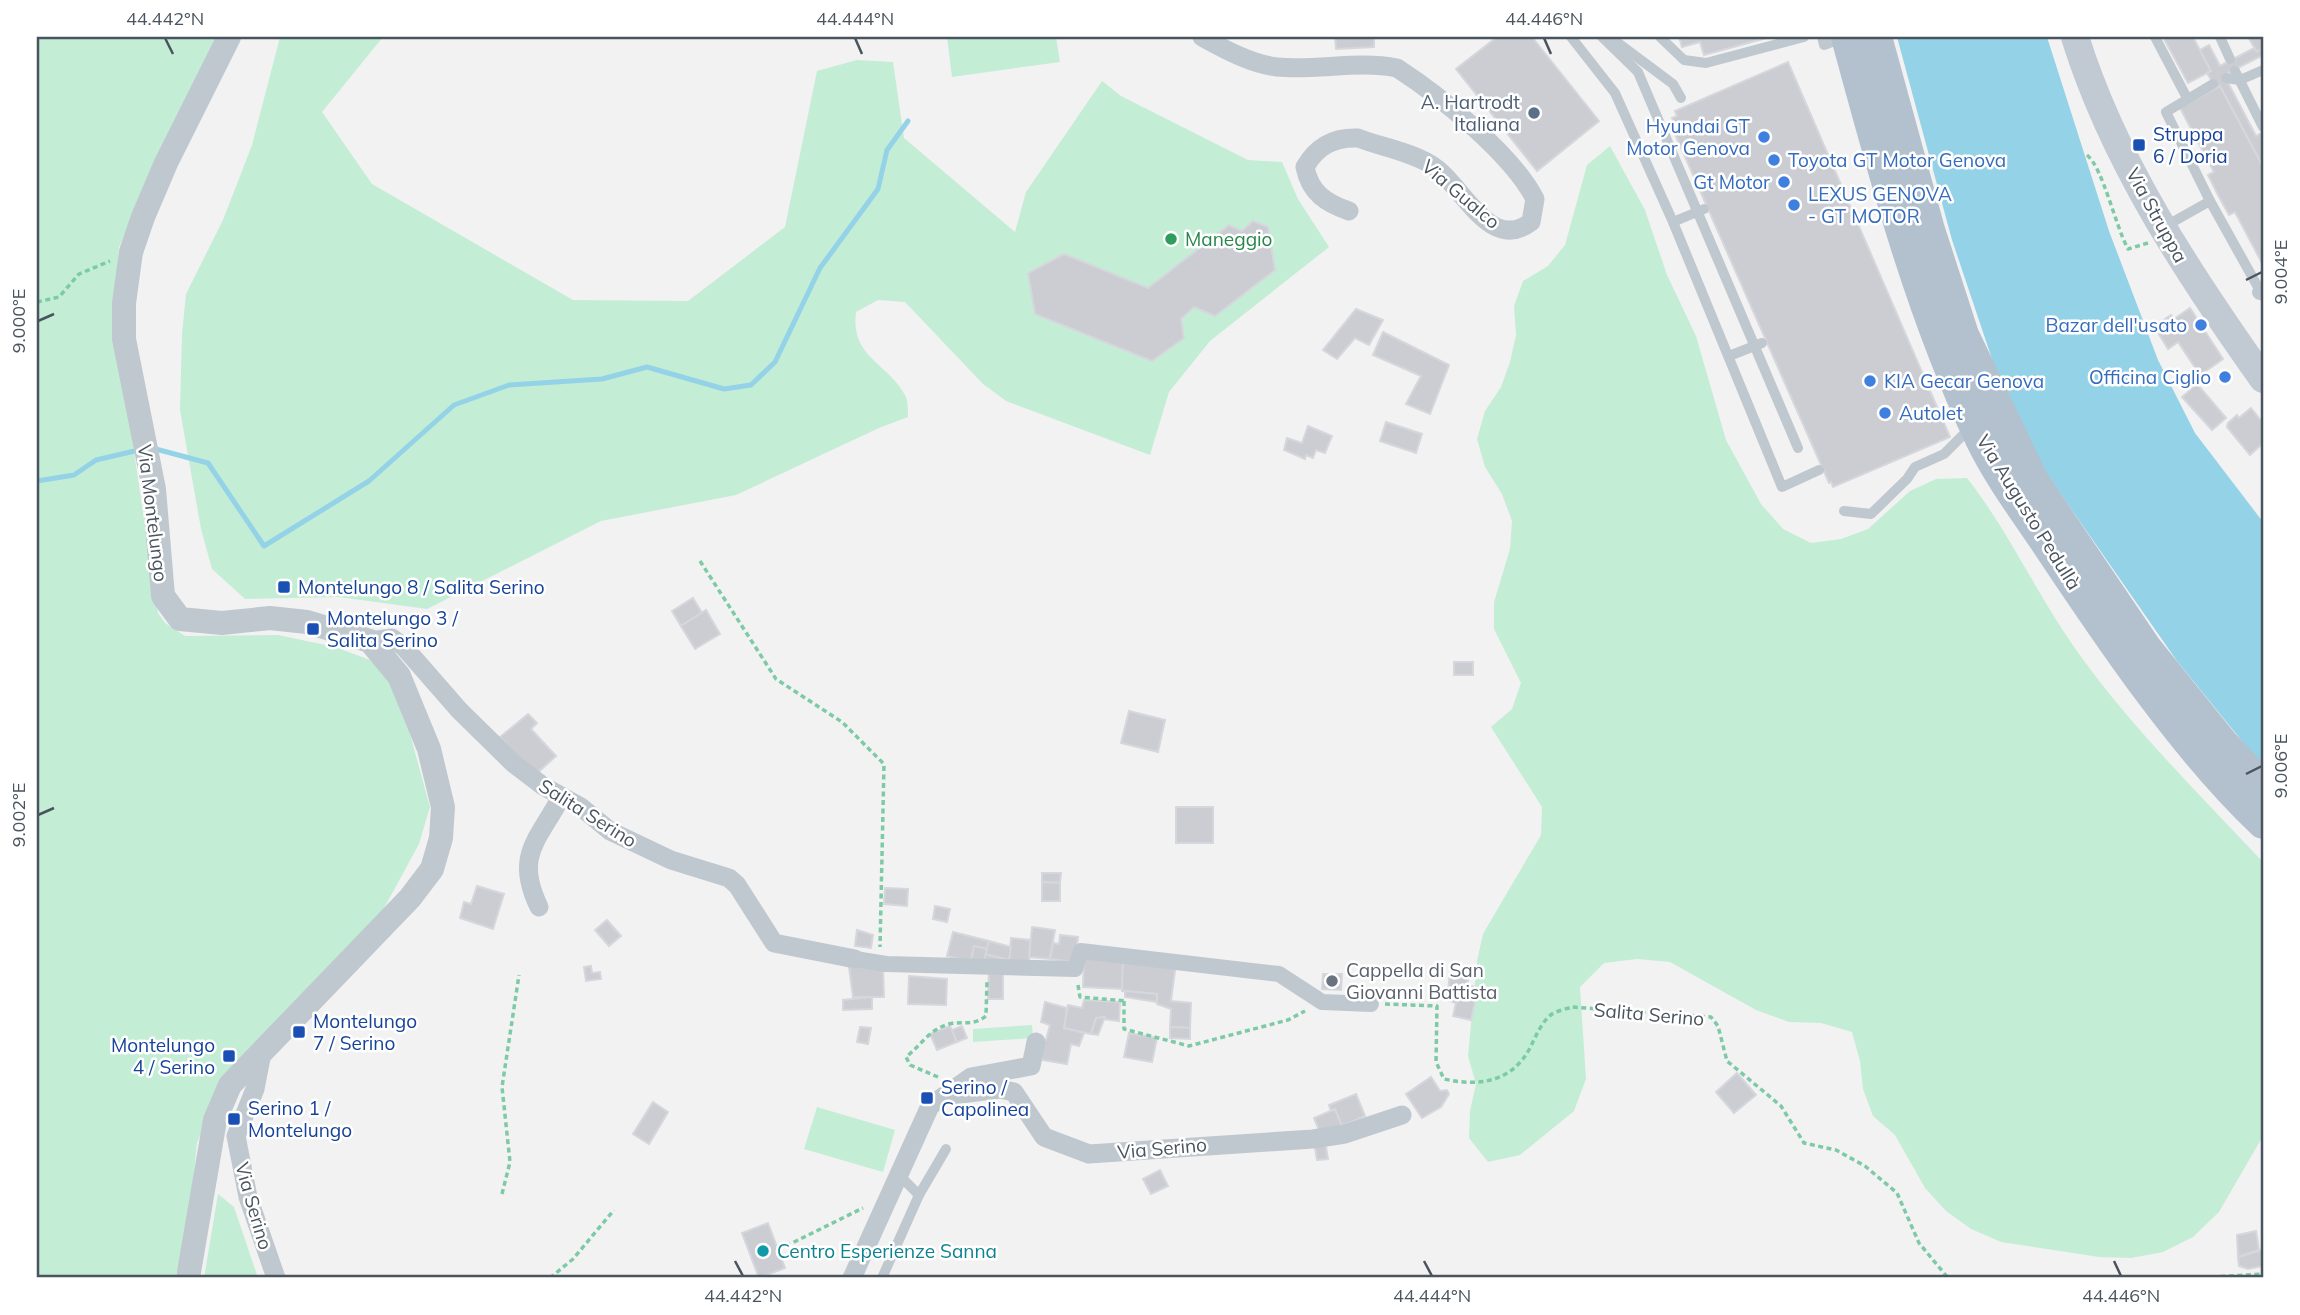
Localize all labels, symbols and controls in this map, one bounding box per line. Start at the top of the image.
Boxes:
text: 44.442°N [126,7,204,30]
text: 44.444°N [816,7,894,30]
text: 44.446°N [1505,7,1583,30]
place label: A. Hartrodt Italiana [1421,90,1520,136]
marker: A. Hartrodt Italiana [1526,105,1542,121]
place label: Hyundai GT Motor Genova [1626,114,1751,160]
place label: Struppa 6 / Doria [2153,122,2228,168]
marker: Hyundai GT Motor Genova [1756,129,1772,145]
marker: Struppa 6 / Doria [2131,137,2147,153]
place label: Toyota GT Motor Genova [1788,148,2006,172]
marker: Toyota GT Motor Genova [1766,152,1782,168]
street label: Via Gualco [1417,154,1505,234]
street label: Via Struppa [2121,163,2193,267]
place label: Gt Motor [1693,170,1770,194]
marker: Gt Motor [1776,174,1792,190]
place label: LEXUS GENOVA - GT MOTOR [1808,182,1952,228]
marker: LEXUS GENOVA - GT MOTOR [1786,197,1802,213]
place label: Maneggio [1185,227,1272,251]
marker: Maneggio [1163,231,1179,247]
text: 9.004°E [2269,240,2292,304]
text: 9.000°E [7,289,30,353]
place label: Bazar dell'usato [2045,313,2187,337]
marker: Bazar dell'usato [2193,317,2209,333]
place label: Officina Ciglio [2089,365,2211,389]
place label: KIA Gecar Genova [1884,369,2044,393]
marker: Officina Ciglio [2217,369,2233,385]
marker: KIA Gecar Genova [1862,373,1878,389]
place label: Autolet [1899,401,1963,425]
marker: Autolet [1877,405,1893,421]
street label: Via Augusto Pedullà [1972,430,2086,594]
street label: Via Montelungo [133,443,173,583]
place label: Montelungo 8 / Salita Serino [298,575,545,599]
marker: Montelungo 8 / Salita Serino [276,579,292,595]
place label: Montelungo 3 / Salita Serino [327,606,458,652]
marker: Montelungo 3 / Salita Serino [305,621,321,637]
text: 9.006°E [2269,734,2292,798]
street label: Salita Serino [535,773,641,853]
text: 9.002°E [7,783,30,847]
place label: Cappella di San Giovanni Battista [1346,958,1497,1004]
marker: Cappella di San Giovanni Battista [1324,973,1340,989]
street label: Salita Serino [1593,997,1705,1031]
place label: Montelungo 7 / Serino [313,1009,417,1055]
marker: Montelungo 7 / Serino [291,1024,307,1040]
place label: Montelungo 4 / Serino [111,1033,215,1079]
marker: Montelungo 4 / Serino [221,1048,237,1064]
place label: Serino / Capolinea [941,1075,1029,1121]
marker: Serino / Capolinea [919,1090,935,1106]
place label: Serino 1 / Montelungo [248,1096,352,1142]
marker: Serino 1 / Montelungo [226,1111,242,1127]
street label: Via Serino [1116,1132,1208,1164]
street label: Via Serino [230,1160,278,1252]
place label: Centro Esperienze Sanna [777,1239,997,1263]
marker: Centro Esperienze Sanna [755,1243,771,1259]
text: 44.442°N [704,1284,782,1307]
text: 44.444°N [1393,1284,1471,1307]
text: 44.446°N [2082,1284,2160,1307]

